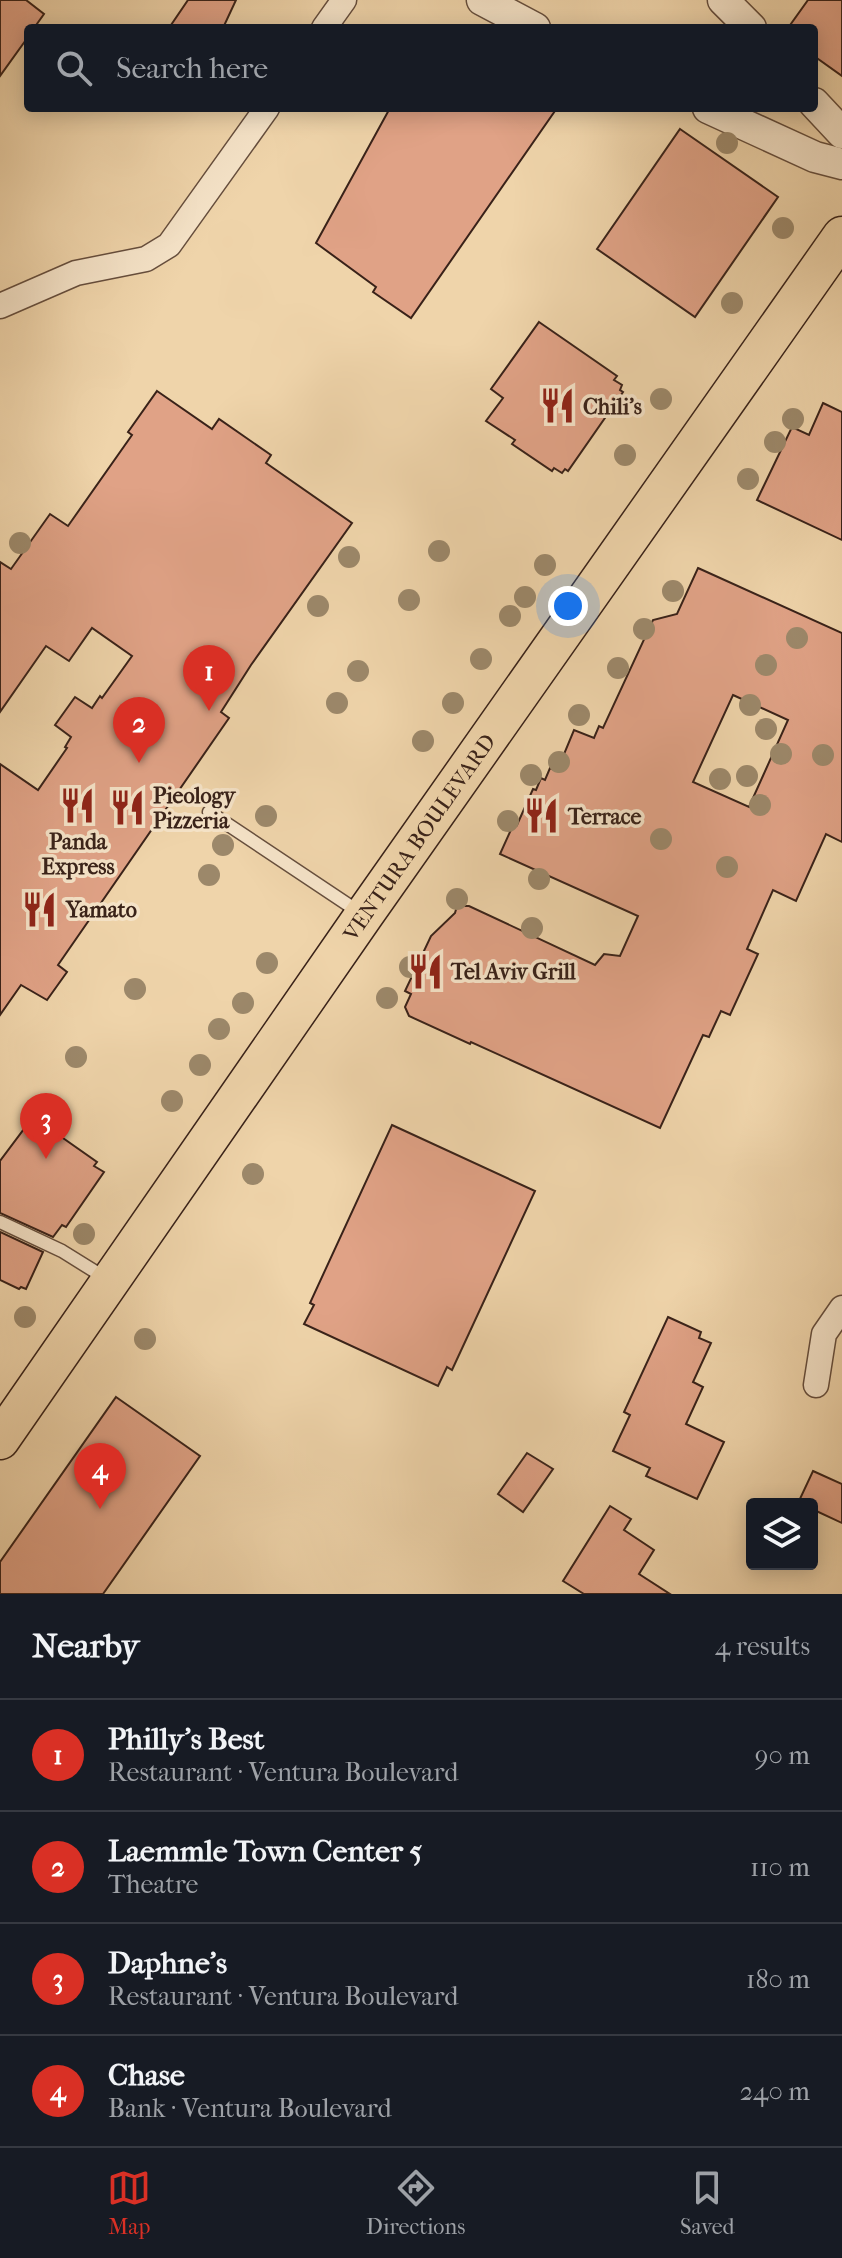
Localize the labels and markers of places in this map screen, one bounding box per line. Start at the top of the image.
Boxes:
restaurant icon: Chili's [538,387,576,425]
place label: Chili's [583,394,642,420]
pin: 1 [183,645,235,711]
pin: 2 [113,697,165,763]
place label: Pieology Pizzeria [153,783,236,834]
restaurant icon: Panda Express [59,786,97,824]
restaurant icon: Pieology Pizzeria [108,789,146,827]
restaurant icon: Terrace [523,797,561,835]
place label: Terrace [567,804,641,830]
place label: Panda Express [41,829,115,880]
restaurant icon: Yamato [21,890,59,928]
place label: Yamato [65,897,137,923]
restaurant icon: Tel Aviv Grill [406,952,444,990]
place label: Tel Aviv Grill [450,959,577,985]
pin: 3 [20,1093,72,1159]
pin: 4 [74,1443,126,1509]

